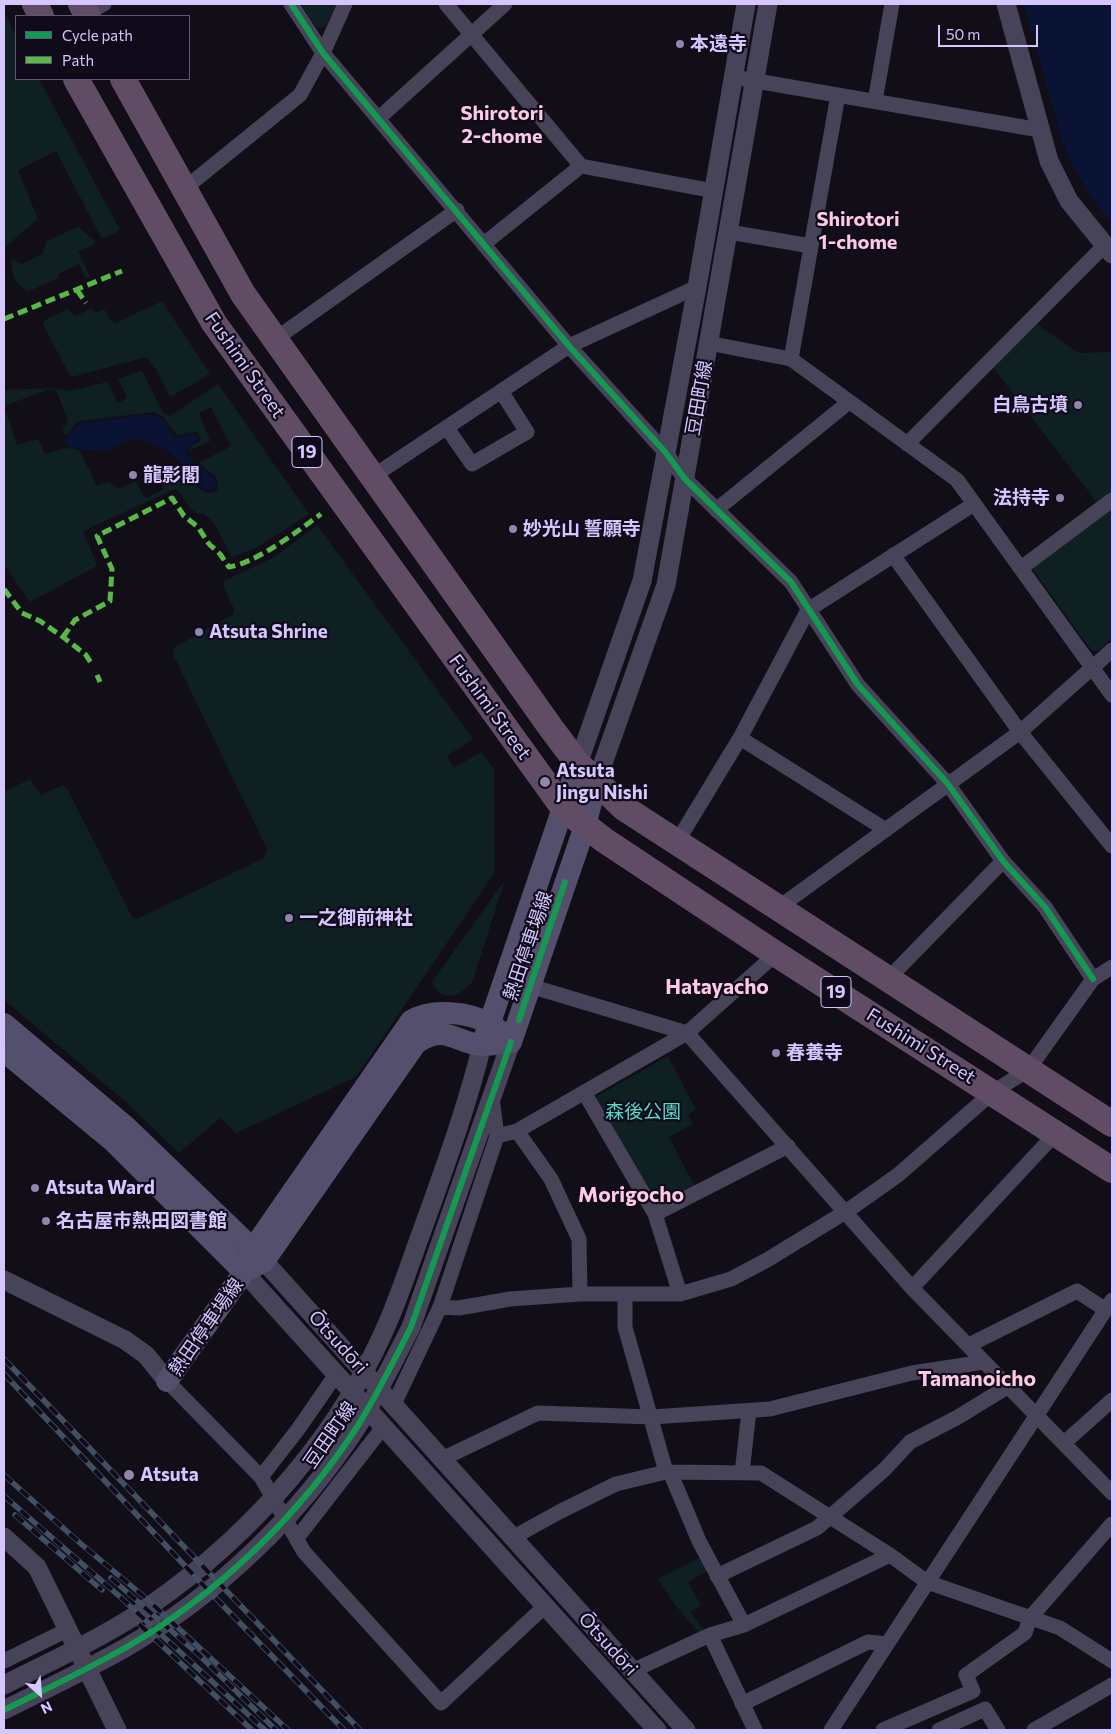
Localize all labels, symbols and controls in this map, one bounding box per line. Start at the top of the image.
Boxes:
legend [15,15,190,80]
scale bar [941,15,1041,47]
text: 50 m [946,25,980,43]
text: Cycle path [62,26,133,44]
place label: 本遠寺 [690,33,747,55]
marker: 本遠寺 [674,38,686,50]
text: Path [62,51,94,69]
district label: Shirotori 2-chome [460,101,544,148]
district label: Shirotori 1-chome [816,207,900,254]
street label: Fushimi Street [200,307,290,423]
street label: 豆田町線 [681,359,717,437]
place label: 白鳥古墳 [992,394,1068,416]
marker: 白鳥古墳 [1072,399,1084,411]
road number: 19 [292,437,322,468]
place label: 龍影閣 [143,464,200,486]
marker: 龍影閣 [127,469,139,481]
place label: 法持寺 [993,487,1050,509]
marker: 法持寺 [1054,492,1066,504]
place label: 妙光山 誓願寺 [523,518,641,540]
marker: 妙光山 誓願寺 [507,523,519,535]
place label: Atsuta Shrine [209,621,328,643]
marker: Atsuta Shrine [193,626,205,638]
street label: Fushimi Street [444,650,536,764]
place label: Atsuta Jingu Nishi [556,760,648,804]
marker: Atsuta Jingu Nishi [538,775,552,789]
street label: 熱田停車場線 [499,888,557,1004]
place label: 一之御前神社 [299,907,413,929]
marker: 一之御前神社 [283,912,295,924]
district label: Hatayacho [665,974,769,1000]
road number: 19 [821,976,851,1008]
street label: Fushimi Street [862,1003,980,1089]
place label: 春養寺 [786,1042,843,1064]
marker: 春養寺 [770,1047,782,1059]
park label: 森後公園 [605,1101,681,1123]
place label: Atsuta Ward [45,1177,155,1199]
marker: Atsuta Ward [29,1182,41,1194]
district label: Morigocho [578,1182,684,1208]
place label: 名古屋市熱田図書館 [56,1210,227,1232]
marker: 名古屋市熱田図書館 [40,1215,52,1227]
street label: 熱田停車場線 [164,1274,248,1380]
street label: Ōtsudōri [304,1306,372,1378]
district label: Tamanoicho [918,1366,1036,1392]
street label: 豆田町線 [299,1397,361,1473]
place label: Atsuta [140,1464,199,1486]
marker: Atsuta [122,1468,136,1482]
street label: Ōtsudōri [574,1608,642,1680]
north arrow [15,1669,65,1719]
text: N [38,1698,55,1718]

